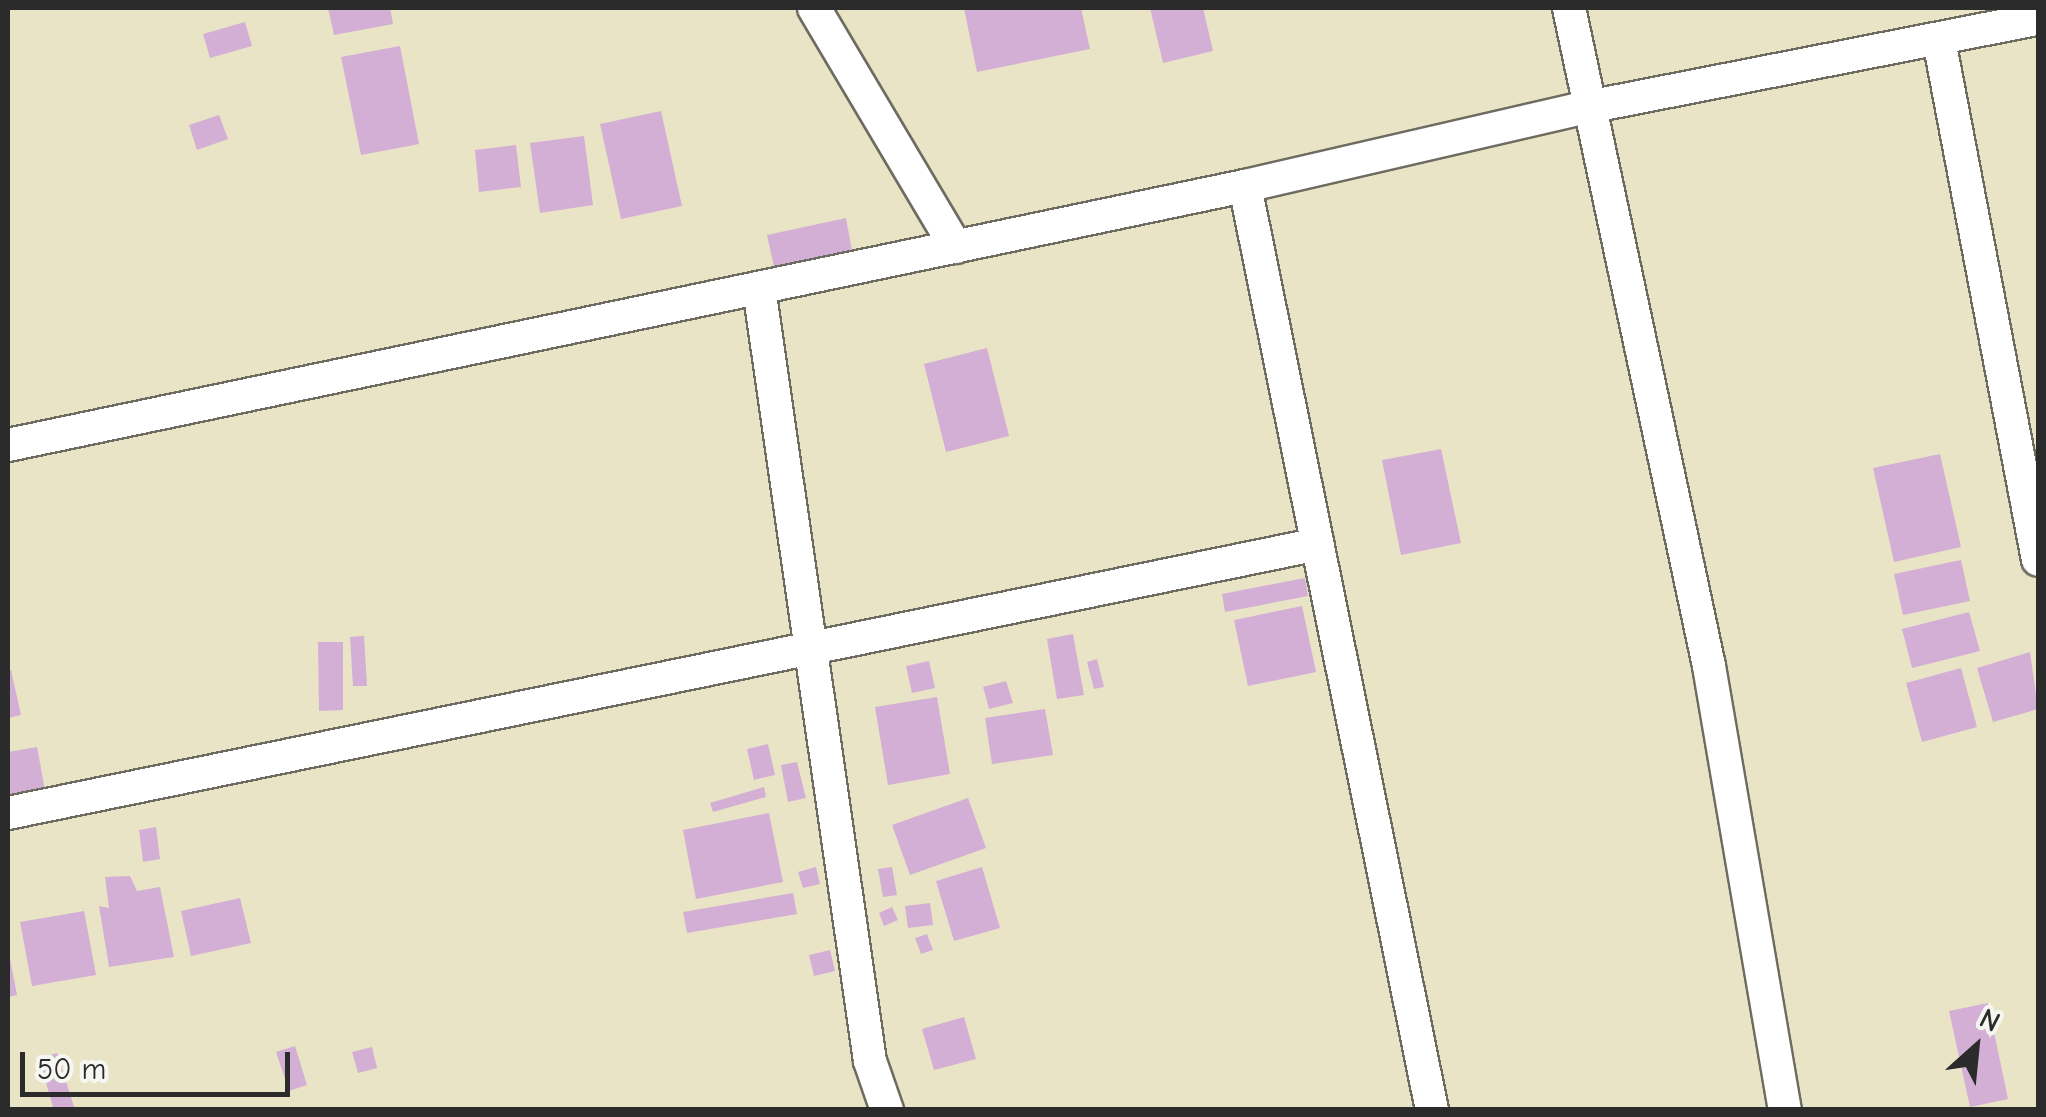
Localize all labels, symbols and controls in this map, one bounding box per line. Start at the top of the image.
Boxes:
north arrow [1926,997,2026,1097]
text: N [1974,1002,2005,1039]
scale bar [25,1032,295,1094]
text: 50 m [37,1052,106,1087]

